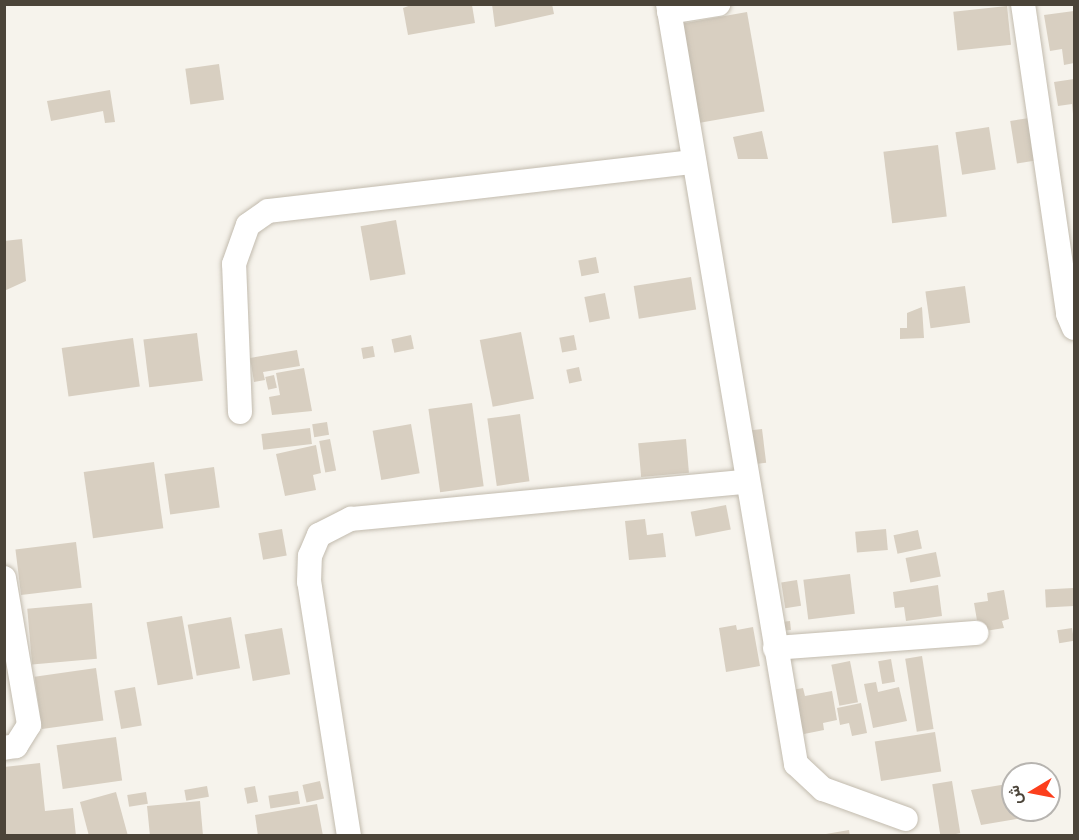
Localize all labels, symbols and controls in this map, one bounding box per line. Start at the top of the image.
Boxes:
north arrow [1001,762,1061,822]
text: ش [1006,784,1025,806]

